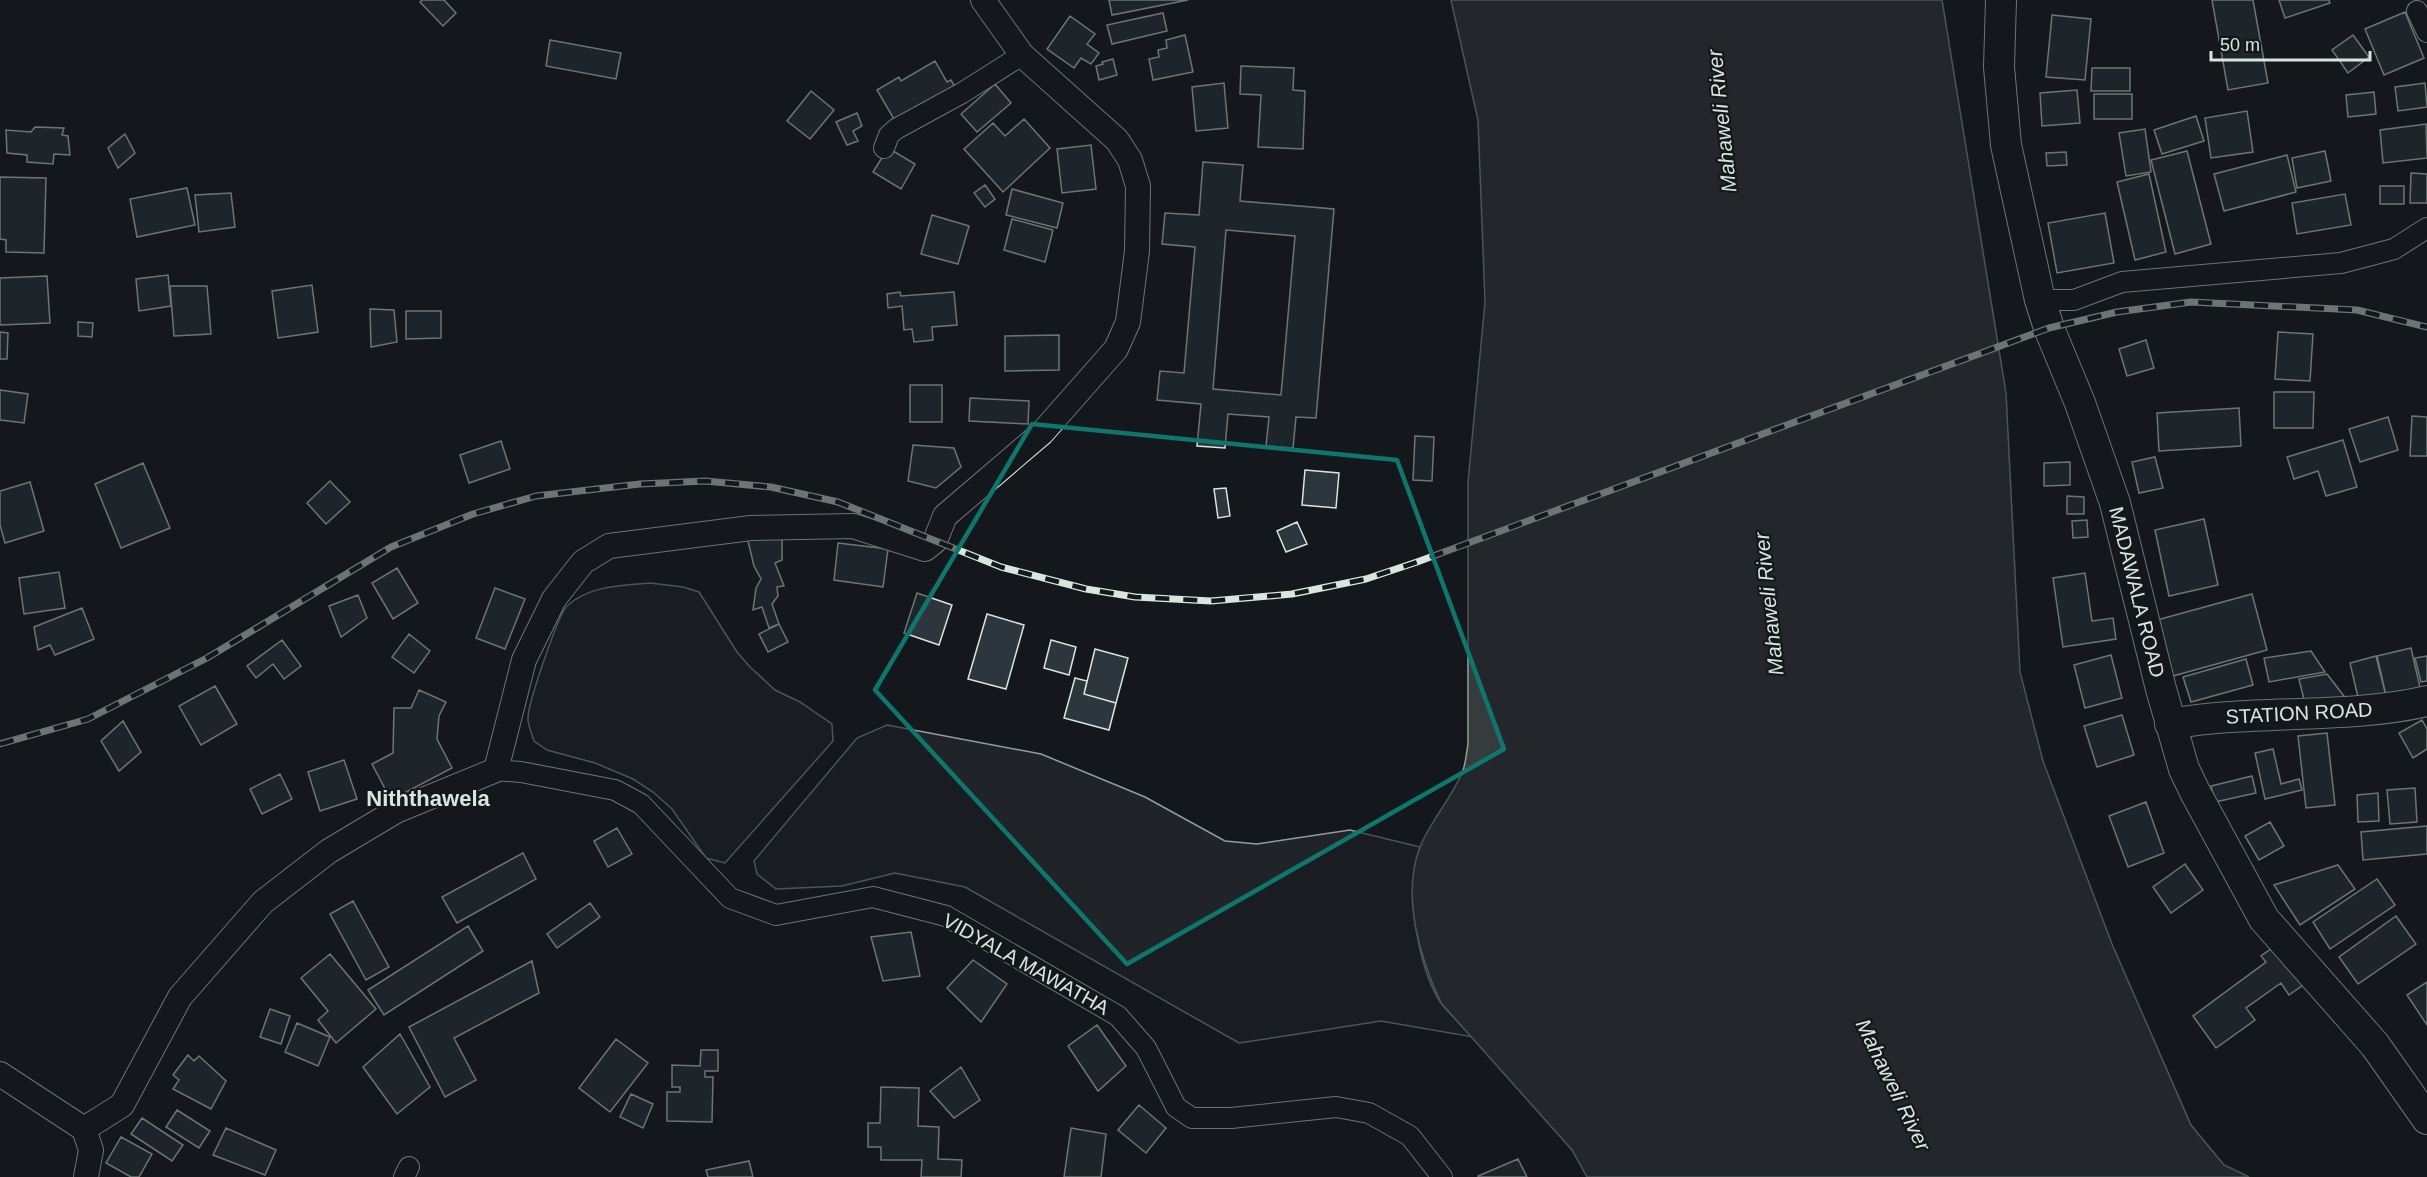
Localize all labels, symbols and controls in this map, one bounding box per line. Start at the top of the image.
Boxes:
scale bar [2211,24,2370,62]
text: 50 m [2220,35,2260,55]
water label: Mahaweli River [1702,47,1740,194]
street label: MADAWALA ROAD [2105,504,2169,680]
water label: Mahaweli River [1749,530,1787,677]
street label: STATION ROAD [2225,698,2373,728]
district label: Niththawela [366,786,490,811]
street label: VIDYALA MAWATHA [939,909,1114,1019]
water label: Mahaweli River [1852,1015,1936,1155]

